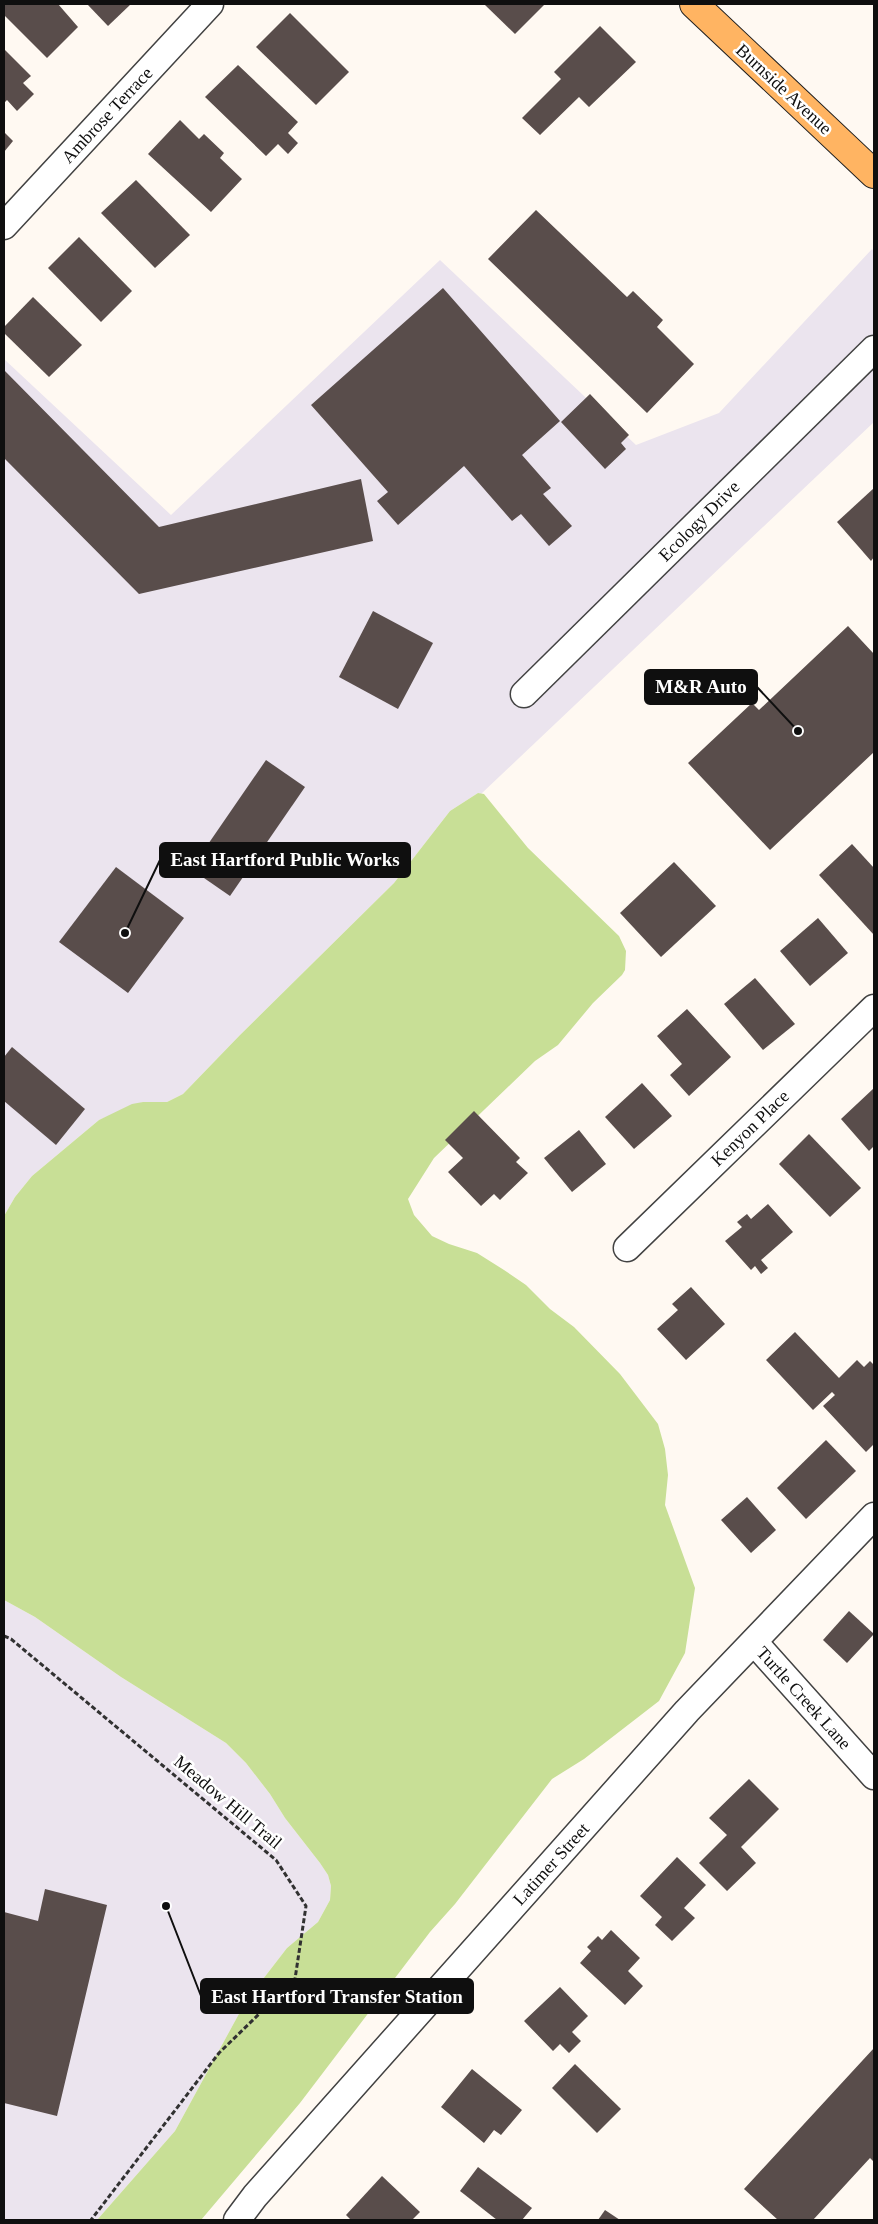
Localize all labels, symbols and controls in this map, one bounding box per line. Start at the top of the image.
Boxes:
street label: Burnside Avenue [732,40,836,138]
street label: Ambrose Terrace [57,63,157,167]
street label: Ecology Drive [655,477,743,565]
callout: M&R Auto [645,670,757,704]
text: M&R Auto [655,676,747,697]
callout: East Hartford Public Works [160,843,410,877]
text: East Hartford Public Works [170,849,400,870]
street label: Kenyon Place [707,1086,793,1170]
street label: Turtle Creek Lane [753,1643,855,1753]
street label: Meadow Hill Trail [170,1751,286,1853]
street label: Latimer Street [509,1819,593,1909]
callout: East Hartford Transfer Station [201,1979,473,2013]
text: East Hartford Transfer Station [211,1986,463,2007]

